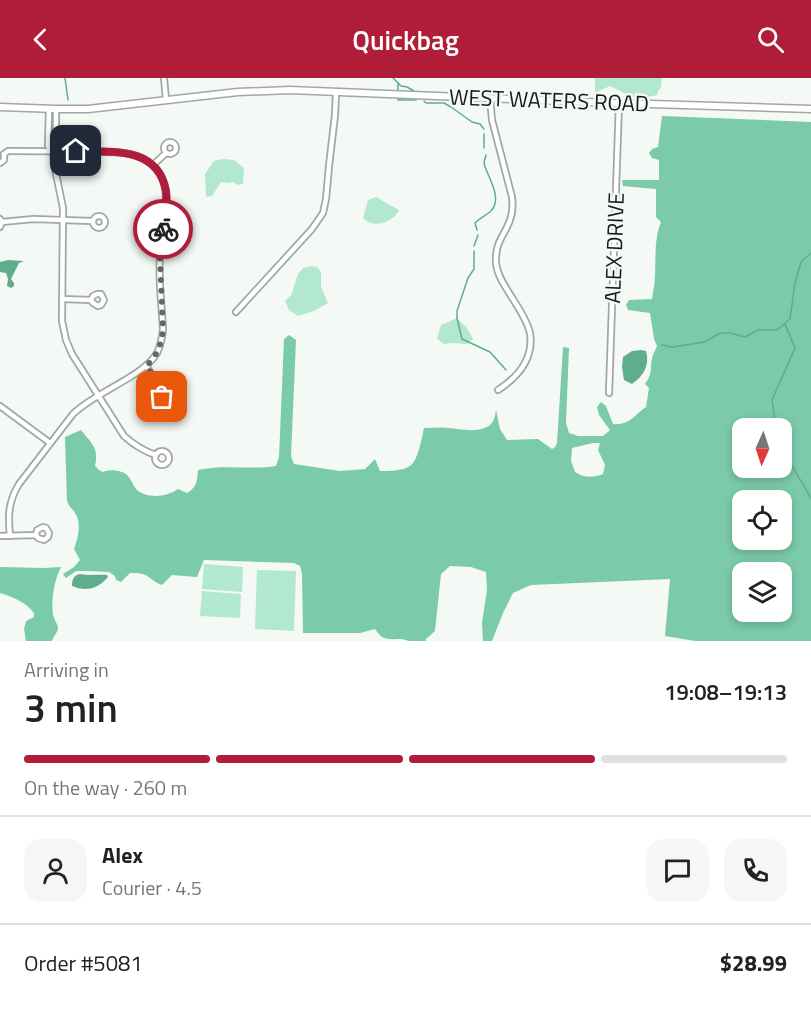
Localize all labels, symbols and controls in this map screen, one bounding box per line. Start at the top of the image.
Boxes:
text: Quickbag [352,19,459,60]
icon: back [24,23,57,56]
icon: search [754,23,787,56]
street label: WEST WATERS ROAD [448,80,650,120]
pin [50,125,101,176]
icon: home [59,134,92,167]
street label: ALEX DRIVE [595,192,633,304]
courier [133,199,193,259]
icon: bike [147,213,180,246]
pin [136,371,187,422]
icon: bag [145,380,178,413]
north arrow [732,418,792,478]
map controls [732,418,792,622]
button: locate [732,490,792,550]
button: layers [732,562,792,622]
text: Arriving in [24,654,109,685]
text: 19:08–19:13 [664,675,787,709]
text: 3 min [24,678,118,737]
text: On the way · 260 m [24,772,187,803]
text: Alex [102,838,143,872]
button: person [24,839,87,902]
button: chat [646,839,709,902]
button: phone [724,839,787,902]
text: Courier · 4.5 [102,872,202,903]
text: Order #5081 [24,946,143,980]
text: $28.99 [720,946,787,980]

